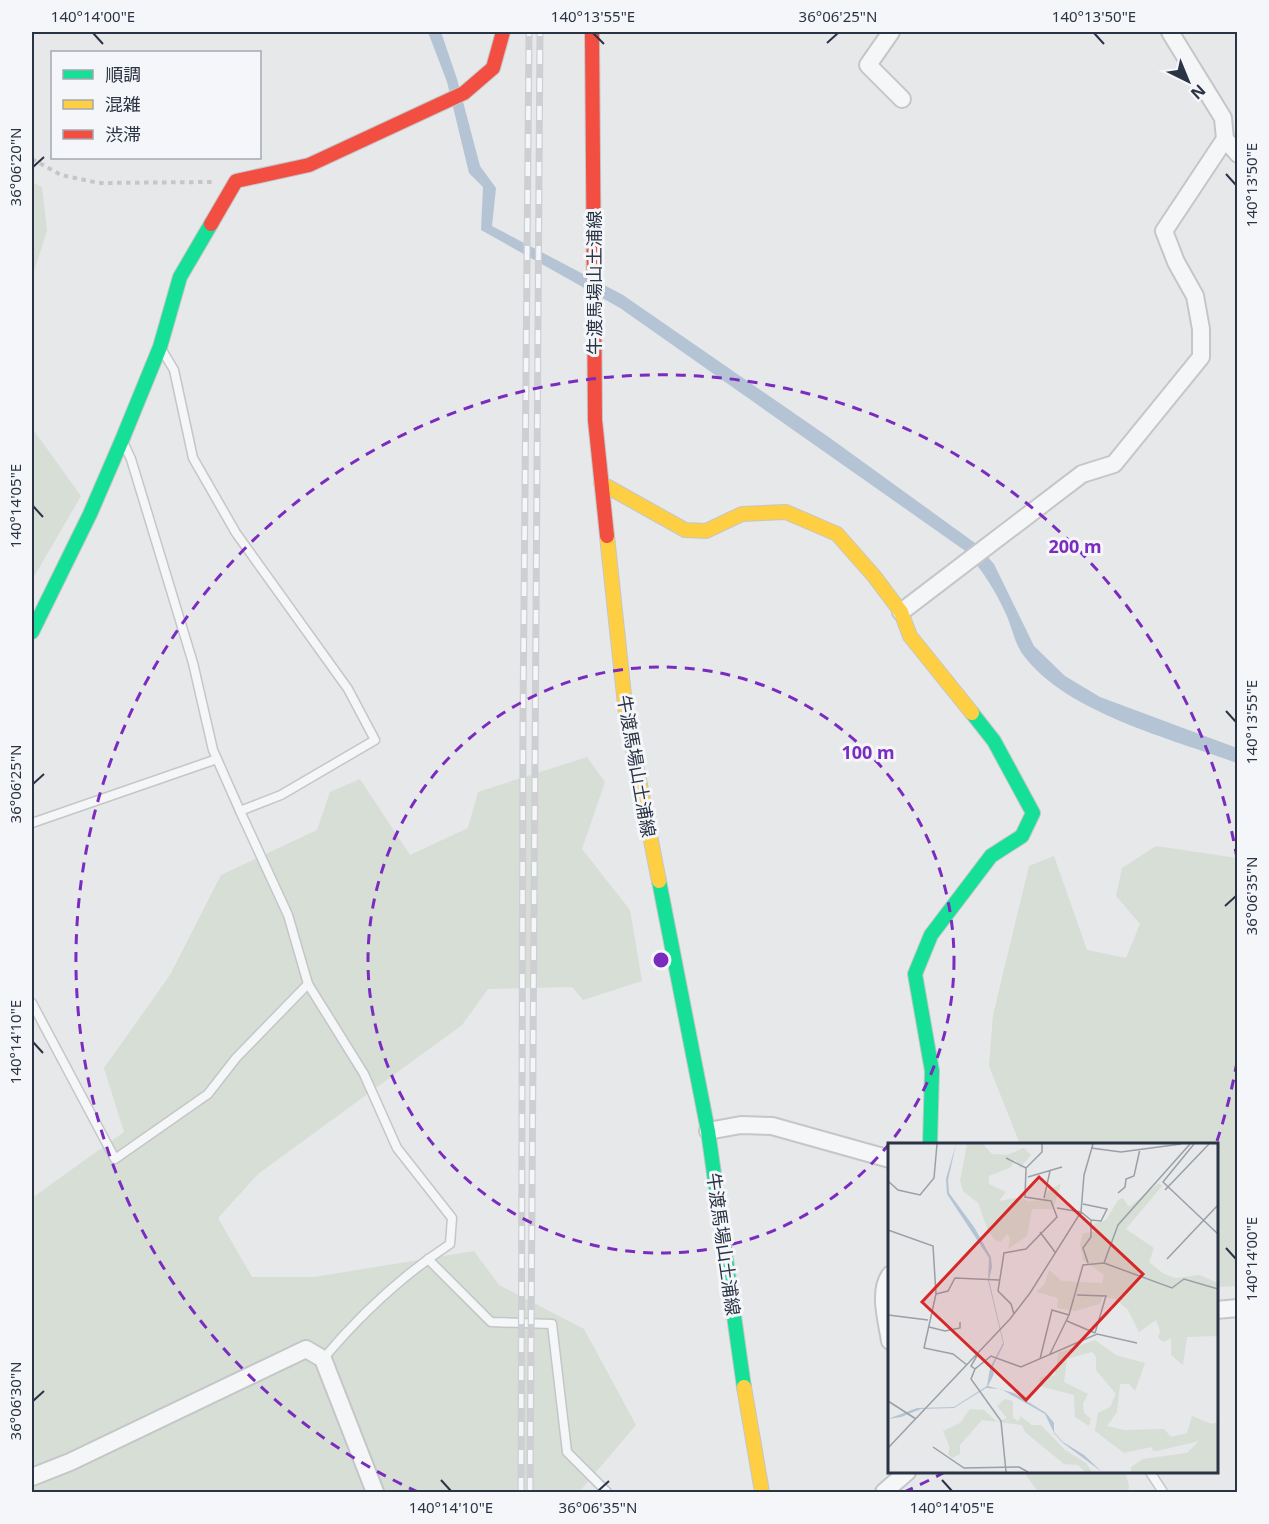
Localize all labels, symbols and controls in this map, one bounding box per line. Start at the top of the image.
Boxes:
text: 140°14'00"E [51,6,135,26]
text: 140°13'55"E [551,6,635,26]
text: 36°06'25"N [799,6,877,26]
text: 140°13'50"E [1052,6,1136,26]
legend [51,51,261,159]
north arrow [1158,51,1218,111]
text: 順調 [105,62,141,86]
text: N [1186,79,1210,104]
text: 混雑 [105,92,141,116]
text: 渋滞 [105,122,141,146]
text: 36°06'20"N [5,128,25,206]
text: 140°13'50"E [1241,143,1261,227]
street label: 牛渡馬場山土浦線 [582,211,606,355]
text: 140°14'05"E [5,464,25,548]
text: 200 m [1048,534,1102,558]
text: 140°13'55"E [1241,680,1261,764]
street label: 牛渡馬場山土浦線 [613,693,661,839]
text: 100 m [841,740,895,764]
text: 36°06'25"N [5,745,25,823]
text: 36°06'35"N [1241,857,1261,935]
centre of rings [651,950,671,970]
text: 140°14'10"E [5,1000,25,1084]
inset map [888,1143,1218,1473]
street label: 牛渡馬場山土浦線 [702,1171,746,1317]
text: 140°14'00"E [1241,1217,1261,1301]
text: 36°06'30"N [5,1362,25,1440]
text: 140°14'10"E [409,1497,493,1517]
text: 36°06'35"N [559,1497,637,1517]
text: 140°14'05"E [910,1497,994,1517]

